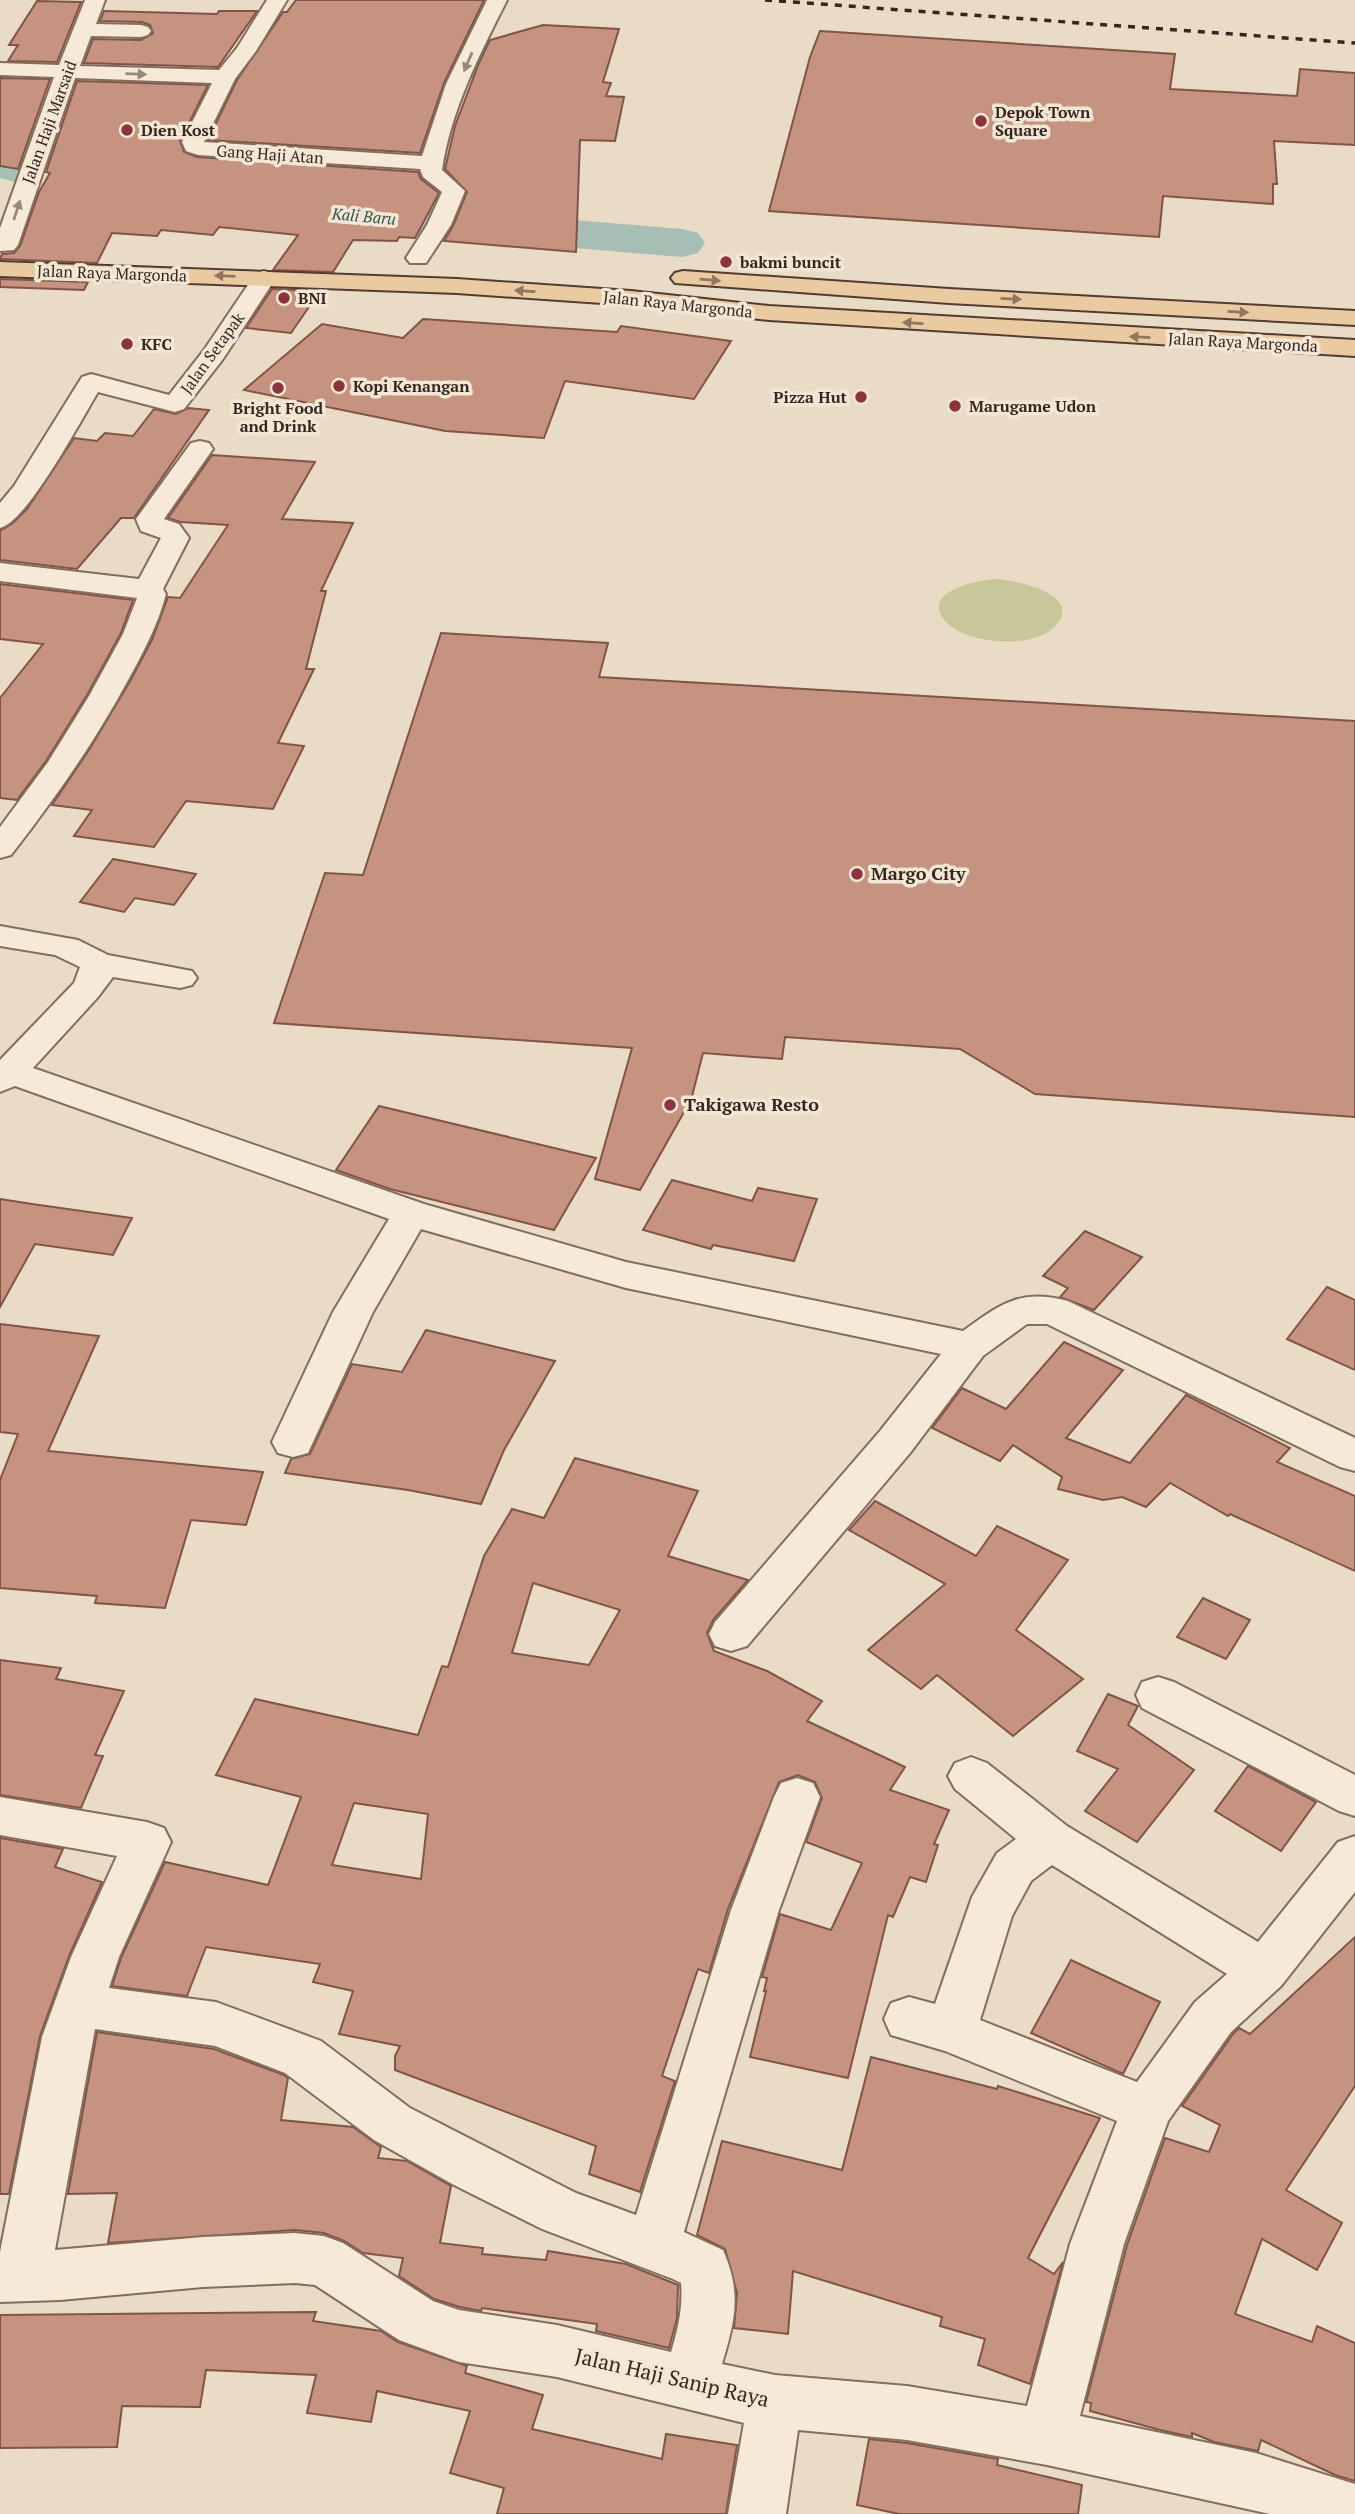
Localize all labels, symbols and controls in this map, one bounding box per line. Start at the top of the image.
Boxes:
one-way arrow [462,51,473,72]
street label: Jalan Haji Marsaid [16,57,82,187]
one-way arrow [126,68,148,79]
place label: Depok Town Square [995,101,1091,141]
marker: Depok Town Square [973,113,989,129]
place label: Dien Kost [141,119,216,141]
marker: Dien Kost [119,122,135,138]
street label: Gang Haji Atan [216,139,325,169]
one-way arrow [12,199,23,220]
water label: Kali Baru [330,202,397,230]
place label: bakmi buncit [739,251,842,273]
marker: bakmi buncit [718,254,734,270]
street label: Jalan Raya Margonda [37,259,187,287]
one-way arrow [214,271,236,282]
one-way arrow [700,275,722,286]
one-way arrow [514,285,536,296]
street label: Jalan Raya Margonda [602,285,754,323]
place label: BNI [298,287,327,309]
marker: BNI [276,290,292,306]
one-way arrow [1000,294,1022,305]
one-way arrow [1227,306,1249,317]
street label: Jalan Setapak [175,307,250,398]
one-way arrow [902,317,924,328]
street label: Jalan Raya Margonda [1168,327,1318,357]
one-way arrow [1129,331,1151,342]
place label: KFC [141,333,172,355]
marker: KFC [119,336,135,352]
place label: Kopi Kenangan [353,375,470,397]
marker: Kopi Kenangan [331,378,347,394]
marker: Bright Food and Drink [270,380,286,396]
place label: Pizza Hut [773,386,848,408]
marker: Pizza Hut [853,389,869,405]
place label: Marugame Udon [969,395,1097,417]
place label: Bright Food and Drink [233,397,324,437]
marker: Marugame Udon [947,398,963,414]
place label: Margo City [871,861,966,885]
marker: Margo City [849,866,865,882]
place label: Takigawa Resto [684,1092,819,1116]
marker: Takigawa Resto [662,1097,678,1113]
street label: Jalan Haji Sanip Raya [572,2341,772,2413]

